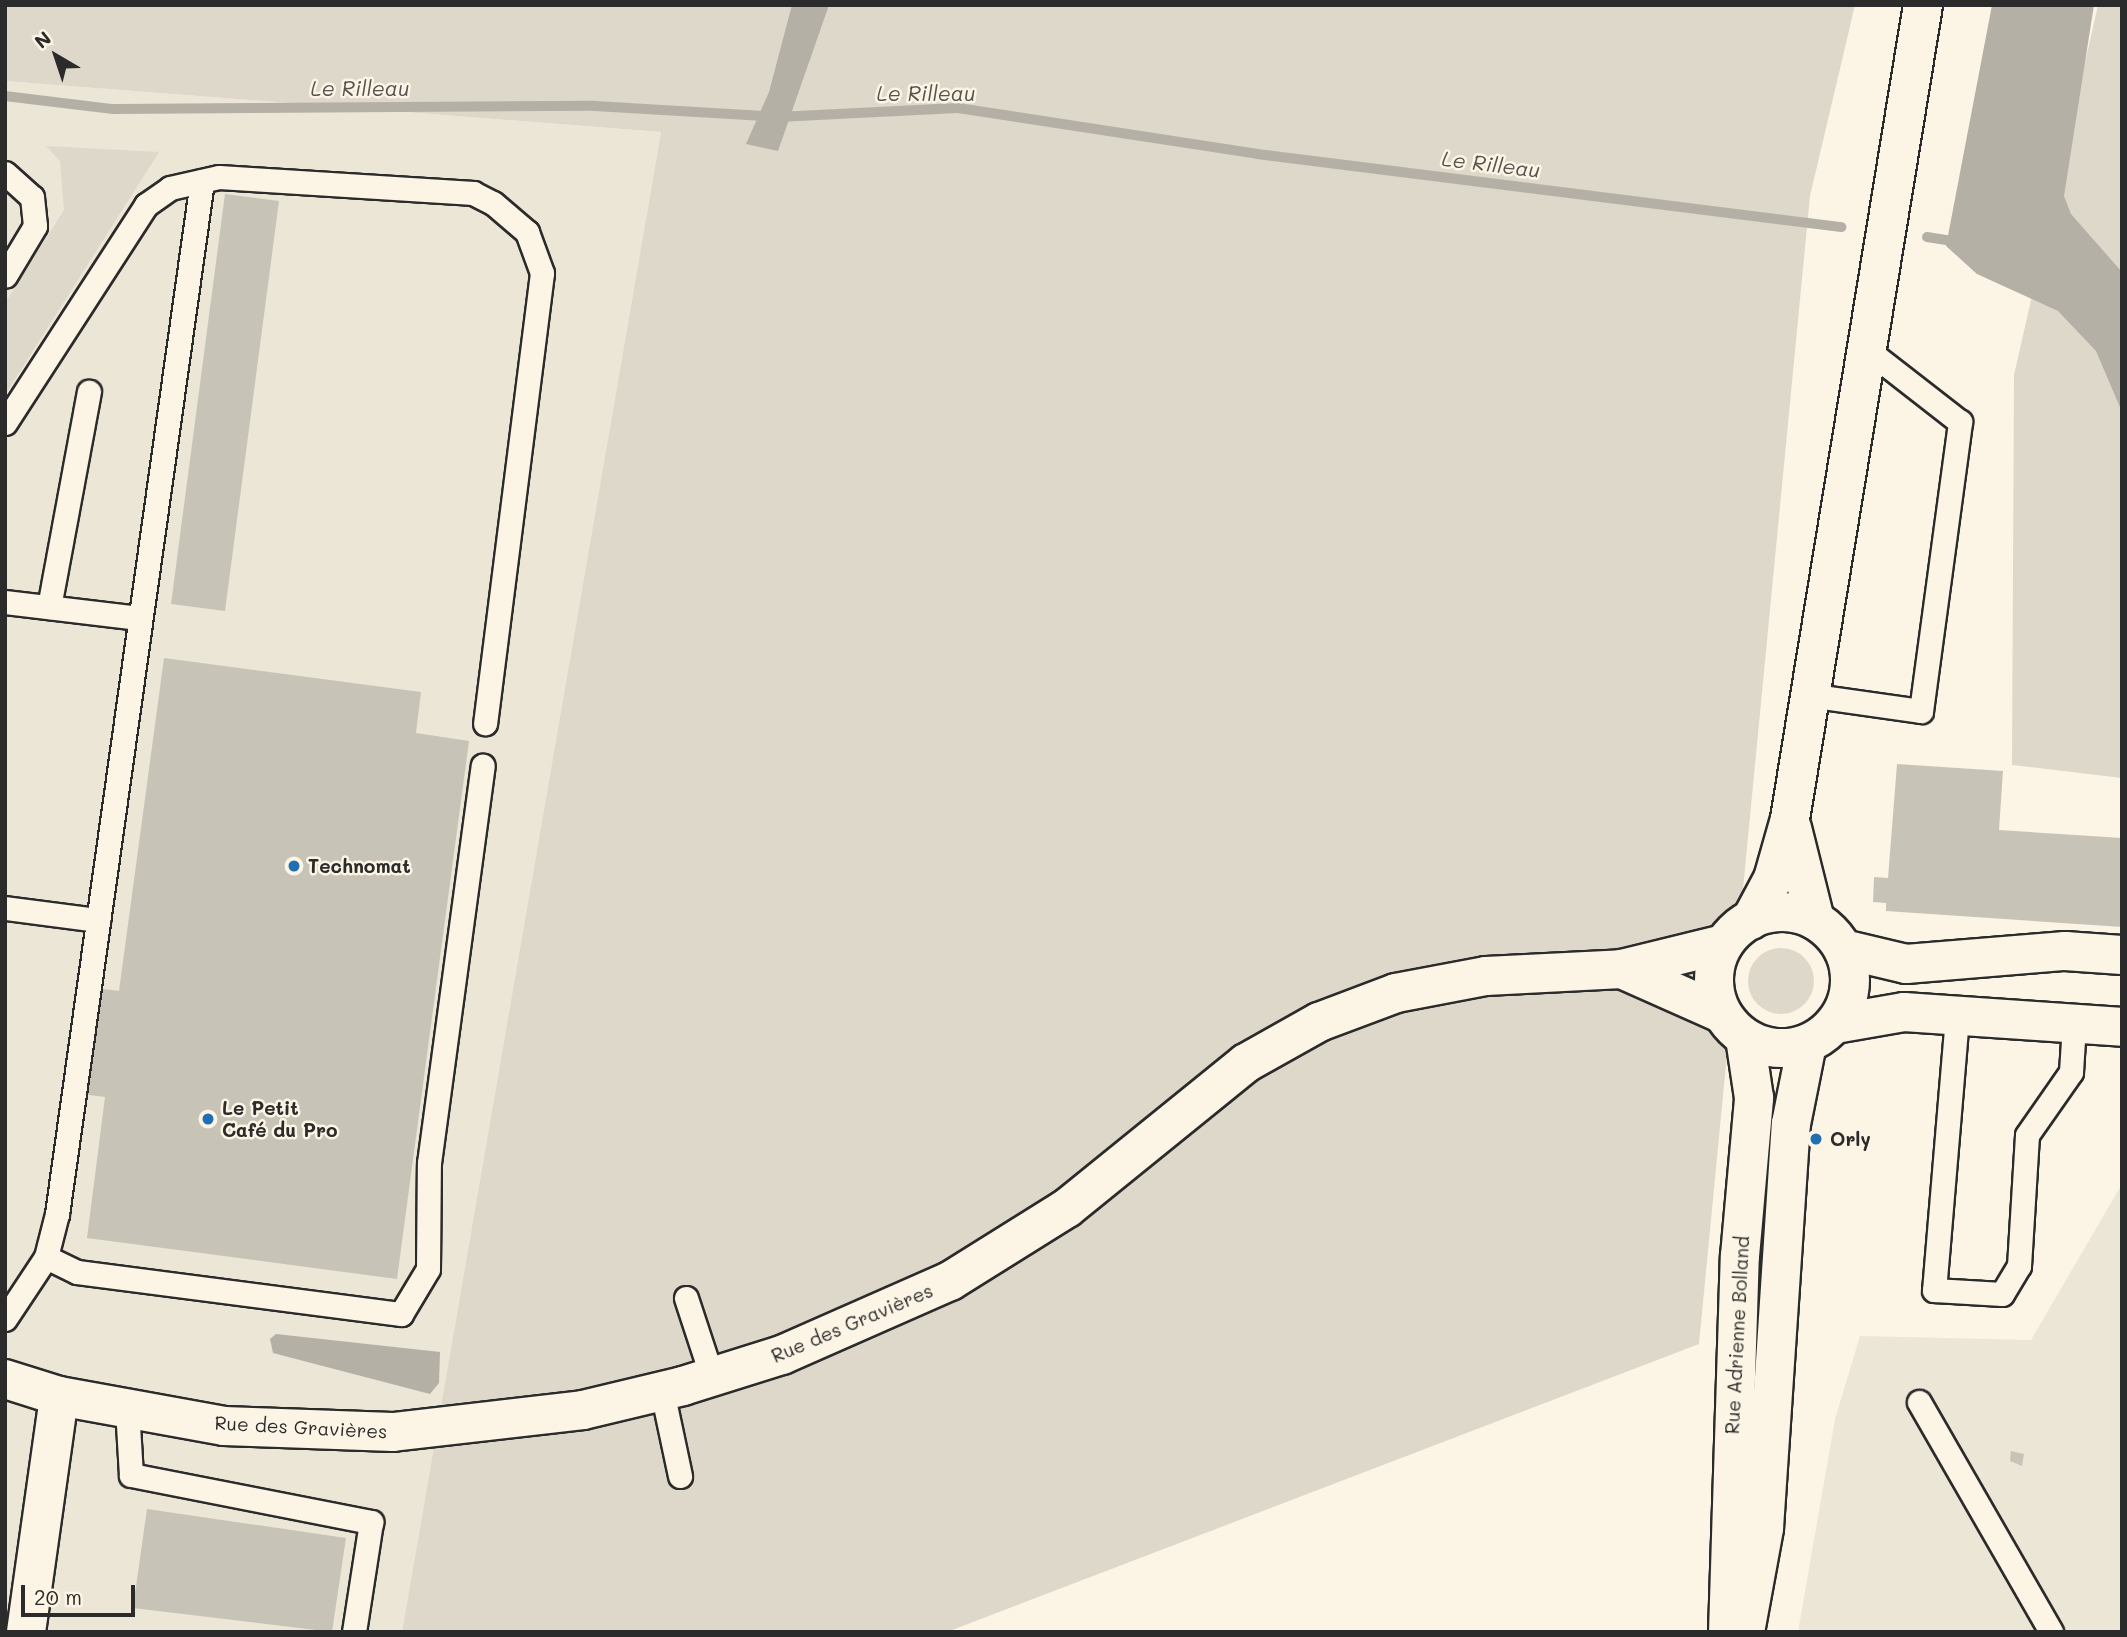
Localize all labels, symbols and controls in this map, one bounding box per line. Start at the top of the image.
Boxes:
north arrow [21,21,91,91]
text: N [29,25,56,54]
water label: Le Rilleau [311,75,409,101]
water label: Le Rilleau [877,80,975,106]
water label: Le Rilleau [1440,145,1542,183]
place label: Technomat [308,855,411,877]
marker: Technomat [286,858,302,874]
place label: Le Petit Café du Pro [222,1097,337,1141]
marker: Le Petit Café du Pro [200,1111,216,1127]
place label: Orly [1830,1128,1871,1150]
marker: Orly [1808,1131,1824,1147]
street label: Rue Adrienne Bolland [1720,1235,1754,1435]
street label: Rue des Gravières [768,1279,936,1367]
street label: Rue des Gravières [214,1411,388,1443]
scale bar [24,1570,138,1614]
text: 20 m [34,1583,82,1610]

